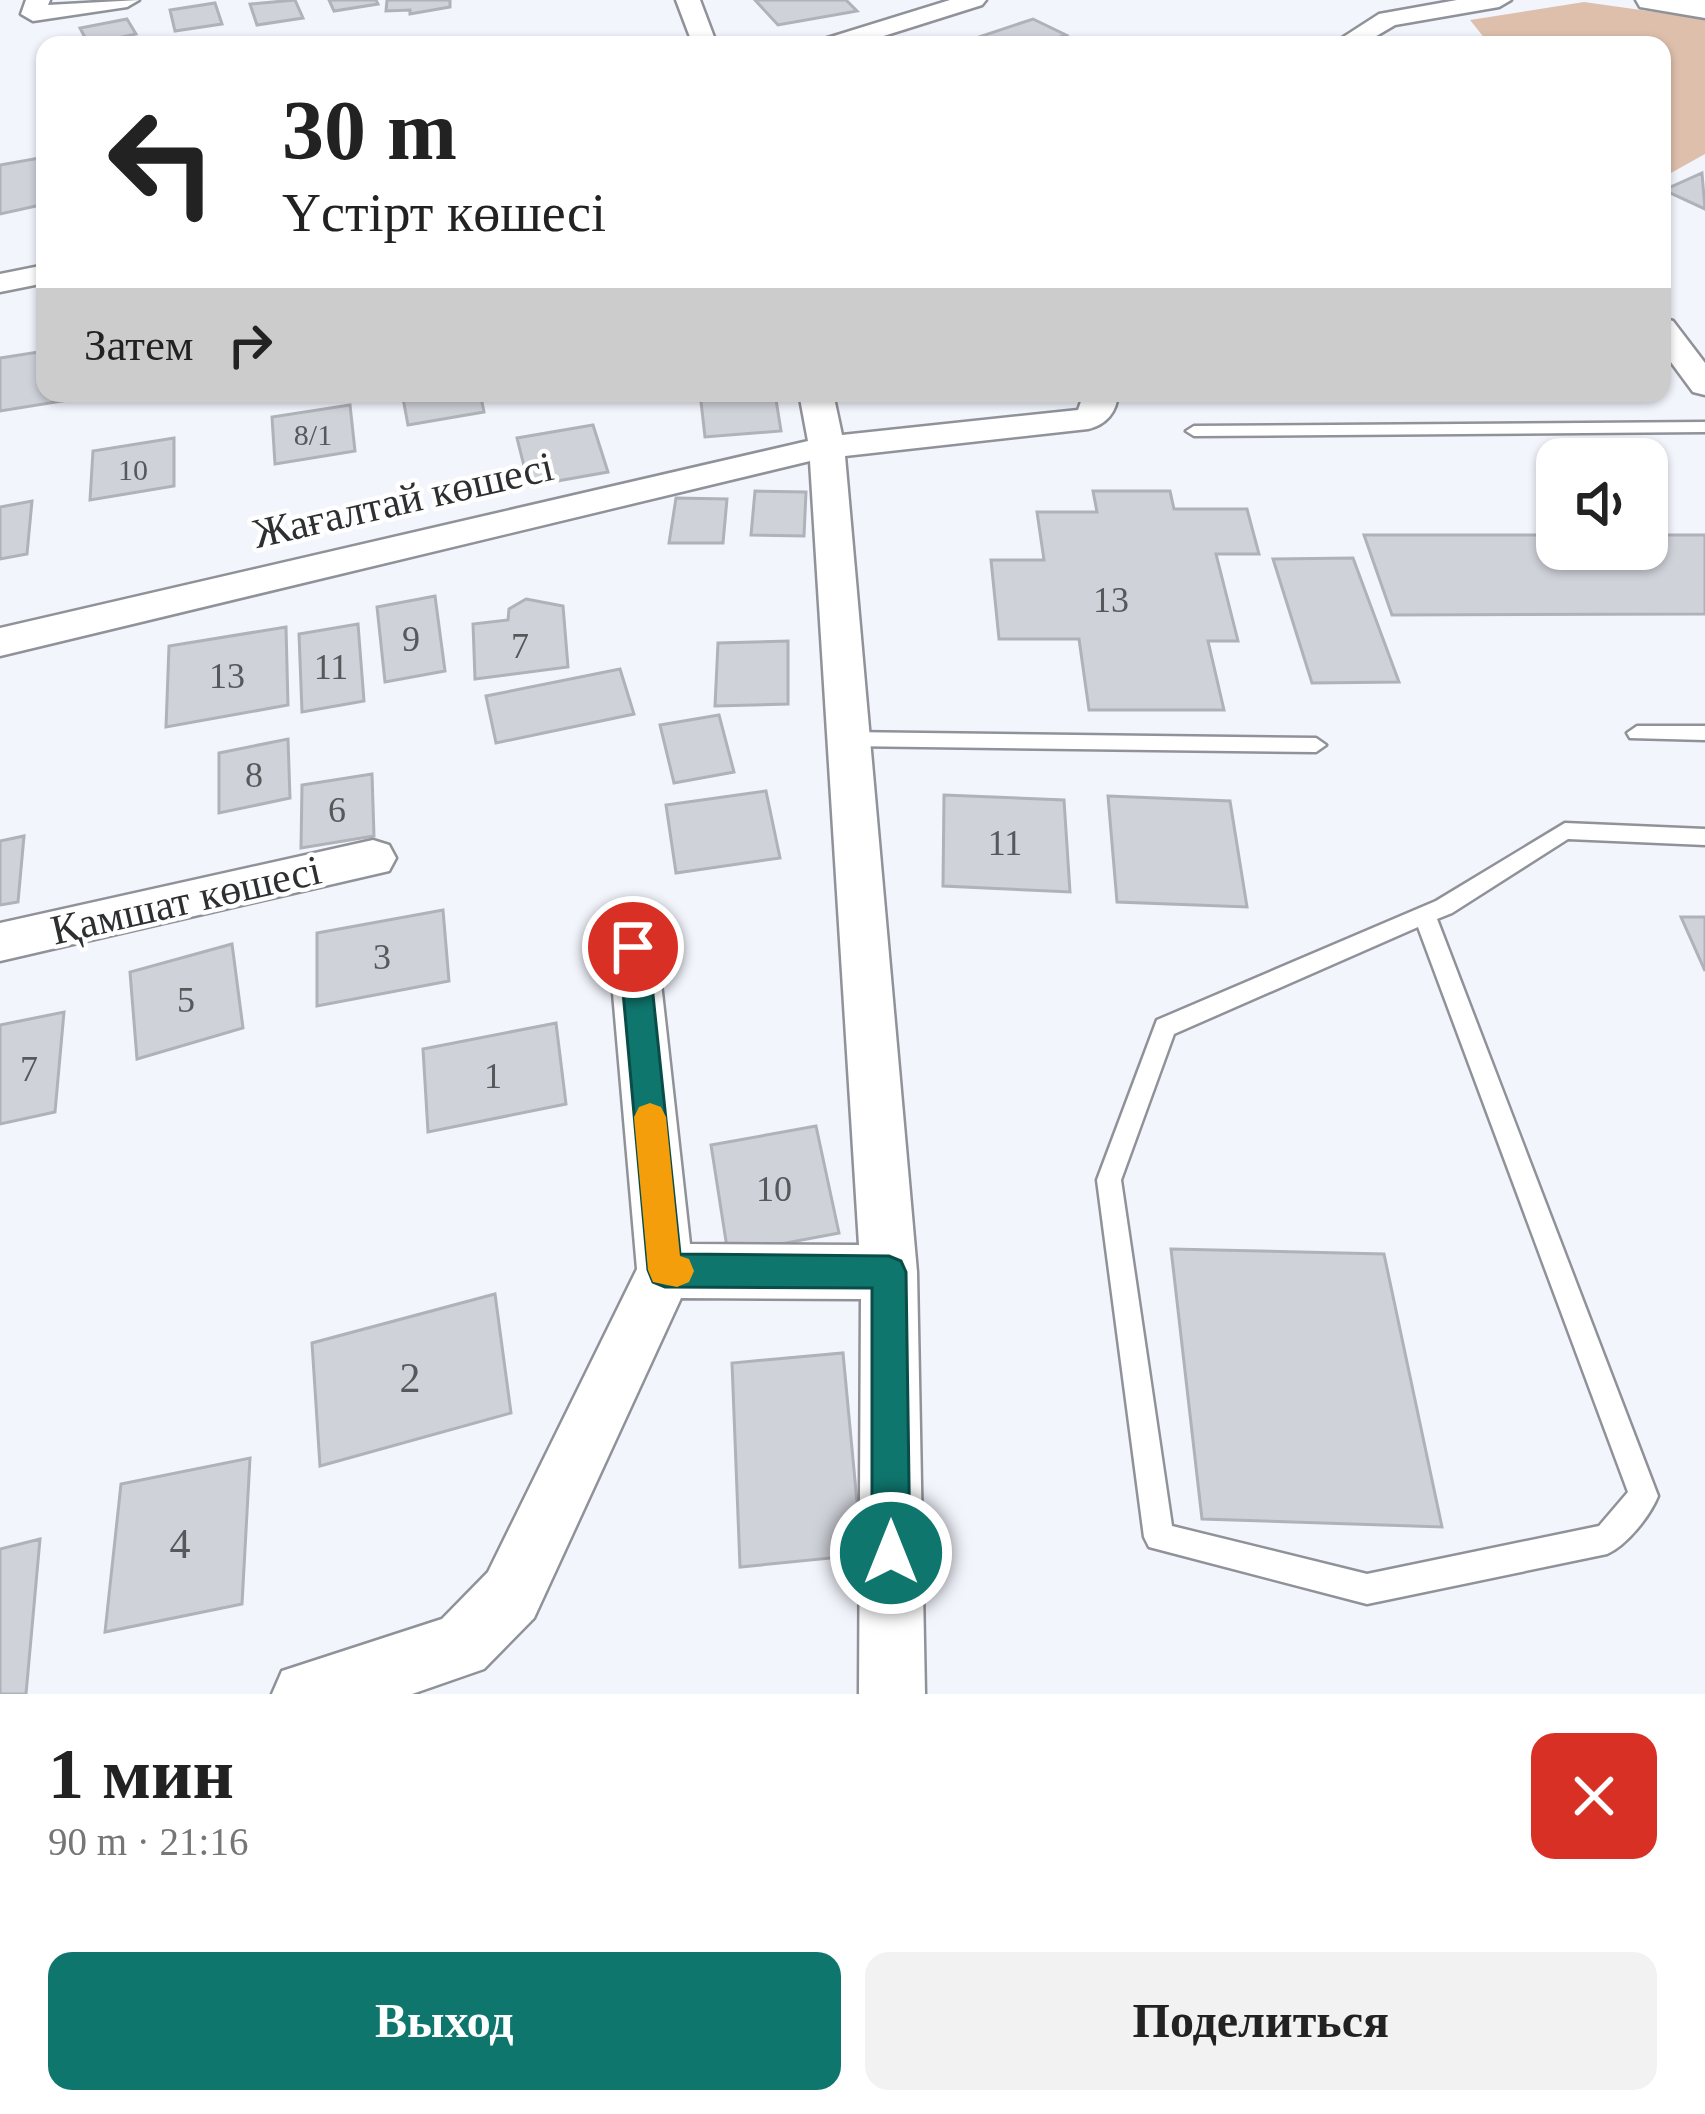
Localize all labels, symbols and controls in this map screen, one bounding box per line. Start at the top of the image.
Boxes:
icon: left [84,84,240,240]
text: 30 m [282,84,457,177]
text: Үстірт көшесі [282,183,606,243]
icon: right [217,312,283,378]
text: Затем [84,320,193,370]
house number: 8/1 [294,418,332,451]
map controls [1536,438,1668,570]
button: sound [1536,438,1668,570]
street label: Жағалтай көшесі [248,443,558,557]
house number: 10 [118,453,148,486]
house number: 13 [1093,580,1129,620]
house number: 9 [402,619,420,659]
house number: 7 [511,626,529,666]
house number: 11 [314,647,348,687]
house number: 13 [209,656,245,696]
house number: 8 [245,755,263,795]
house number: 6 [328,790,346,830]
house number: 11 [988,823,1022,863]
street label: Қамшат көшесі [46,847,326,953]
pin [582,896,684,998]
icon: arrive [600,914,666,980]
house number: 3 [373,937,391,977]
house number: 5 [177,980,195,1020]
house number: 7 [20,1049,38,1089]
house number: 1 [484,1056,502,1096]
house number: 10 [756,1169,792,1209]
house number: 2 [400,1355,421,1401]
position arrow [828,1490,954,1616]
house number: 4 [170,1521,191,1567]
button: close [1531,1733,1657,1859]
text: 1 мин [48,1734,234,1814]
text: 90 m · 21:16 [48,1820,248,1863]
button: Выход [48,1952,841,2090]
button: Поделиться [865,1952,1657,2090]

